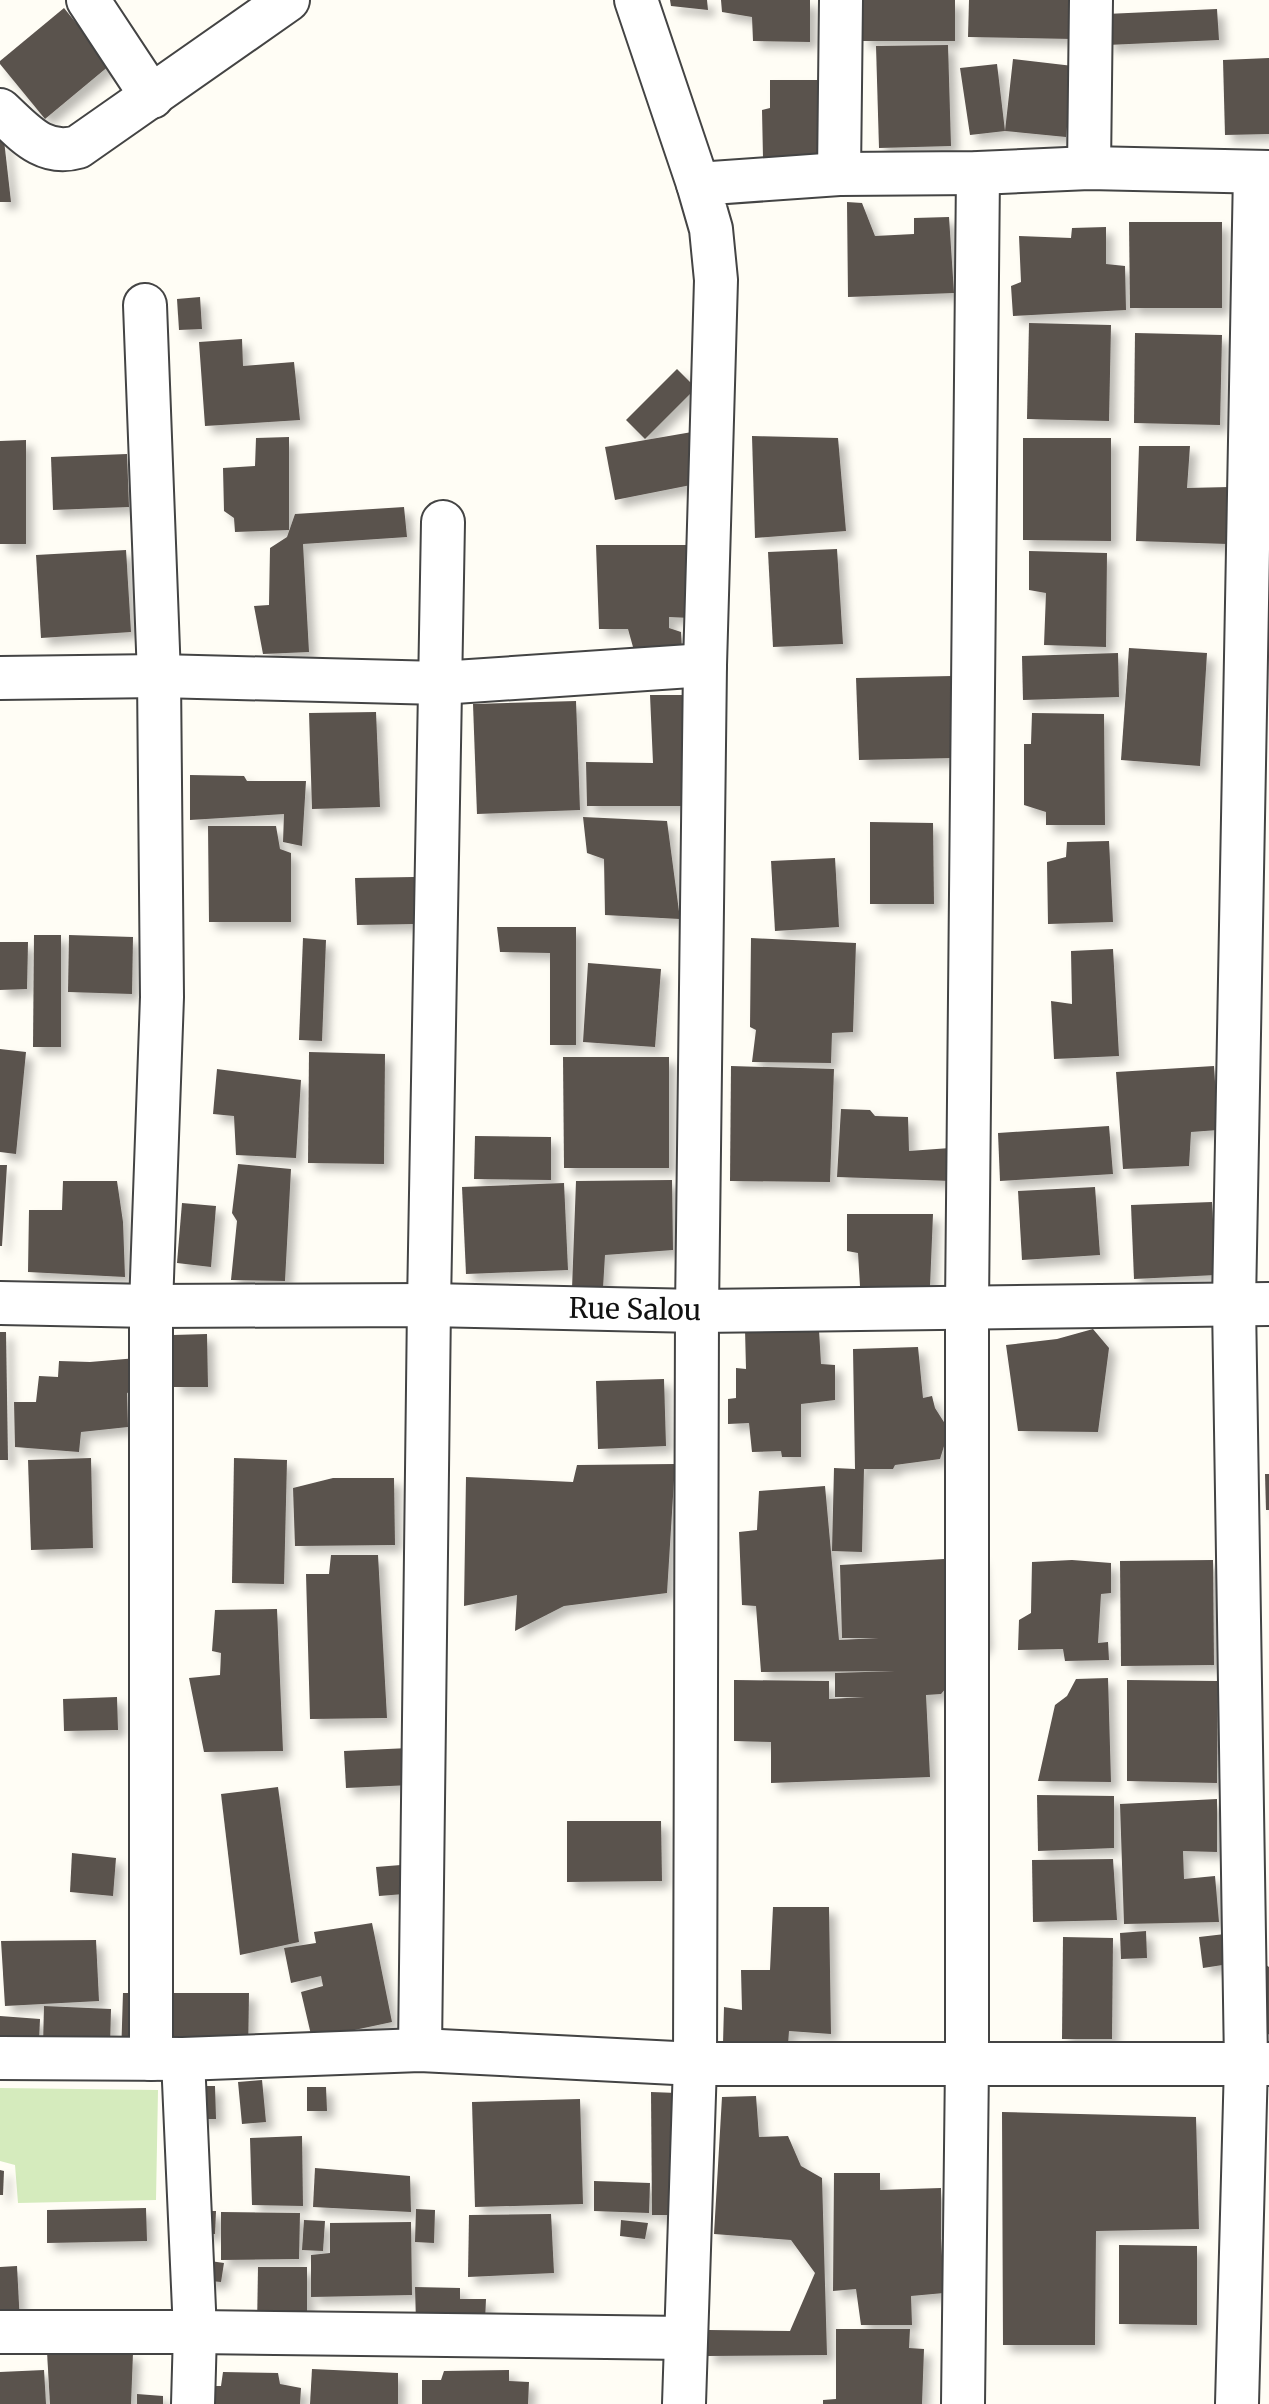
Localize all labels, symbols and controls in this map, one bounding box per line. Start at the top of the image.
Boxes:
street label: Rue Salou [568,1290,702,1328]

